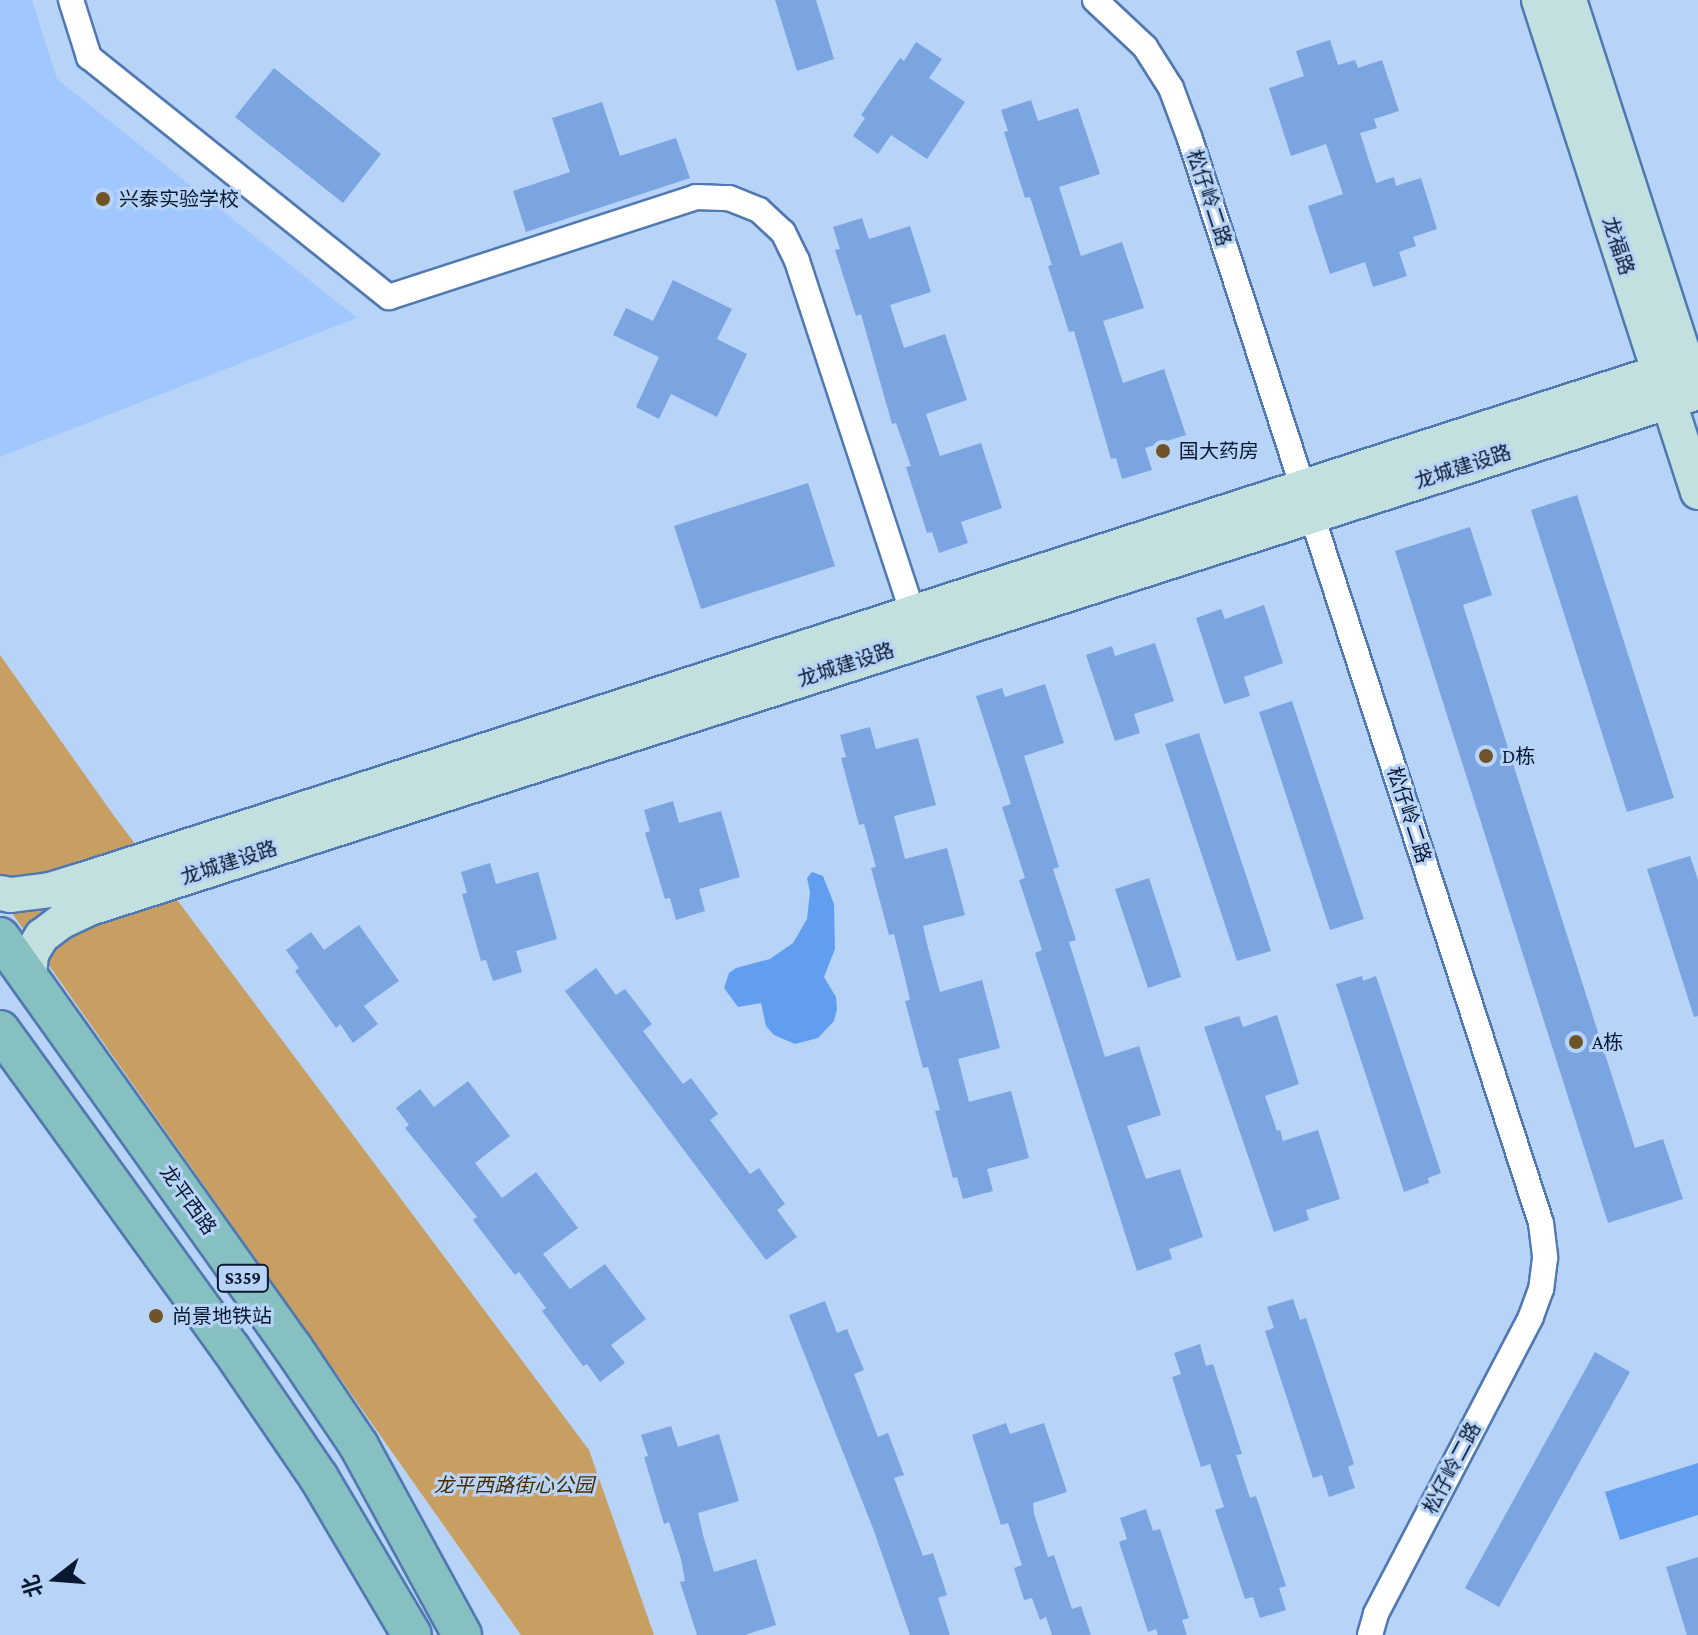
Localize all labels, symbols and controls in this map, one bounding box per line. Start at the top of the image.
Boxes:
street label: 松仔岭二路 [1182,147,1236,249]
place label: 兴泰实验学校 [119,187,239,211]
marker: 兴泰实验学校 [94,190,112,208]
street label: 龙福路 [1597,214,1639,278]
place label: 国大药房 [1179,439,1259,463]
street label: 龙城建设路 [1412,440,1514,494]
marker: 国大药房 [1154,442,1172,460]
street label: 龙城建设路 [795,638,897,692]
place label: D栋 [1502,744,1535,768]
marker: D栋 [1477,747,1495,765]
street label: 松仔岭二路 [1382,764,1436,866]
street label: 龙城建设路 [178,836,280,890]
place label: A栋 [1592,1030,1623,1054]
marker: A栋 [1567,1033,1585,1051]
street label: 龙平西路 [155,1161,221,1239]
road number: S359 [215,1264,271,1292]
place label: 尚景地铁站 [172,1304,272,1328]
marker: 尚景地铁站 [147,1307,165,1325]
street label: 松仔岭二路 [1418,1418,1486,1518]
park label: 龙平西路街心公园 [434,1473,594,1497]
north arrow [16,1539,96,1619]
text: 北 [17,1572,48,1600]

